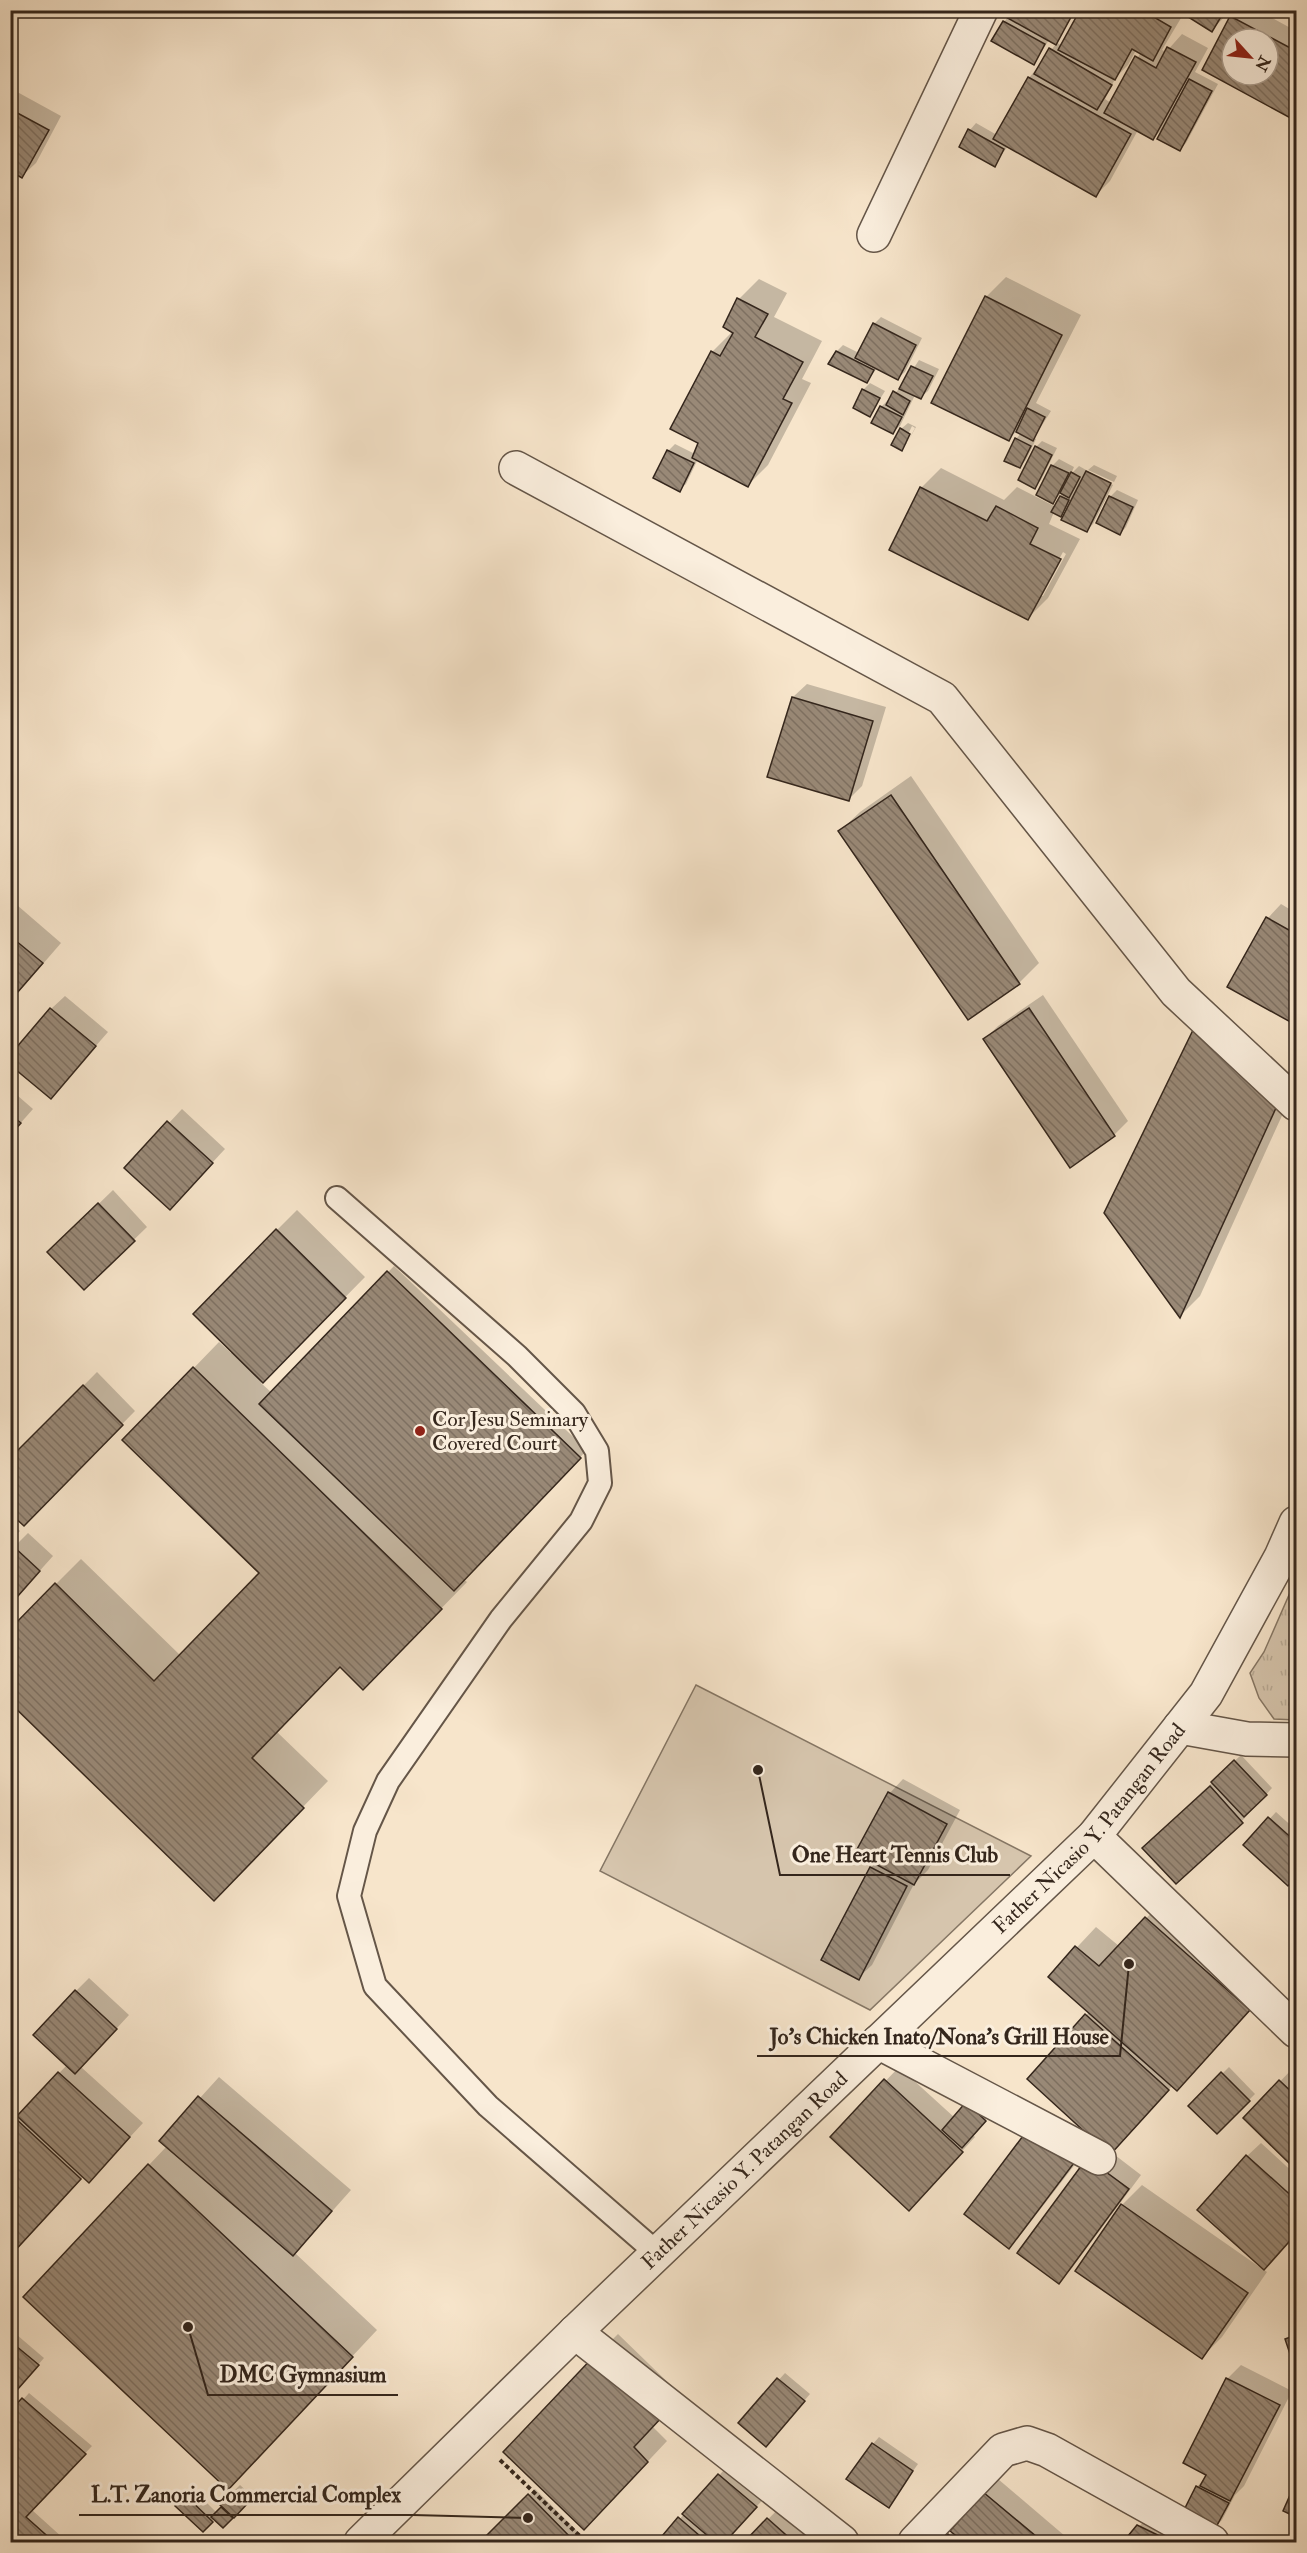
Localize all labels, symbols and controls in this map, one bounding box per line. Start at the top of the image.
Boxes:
north arrow [1220,27,1280,87]
text: N [1250,52,1275,75]
place label: Cor Jesu Seminary Covered Court [432,1406,589,1457]
marker: Cor Jesu Seminary Covered Court [413,1424,427,1438]
street label: Father Nicasio Y. Patangan Road [987,1717,1192,1939]
callout: One Heart Tennis Club [780,1835,1010,1875]
text: One Heart Tennis Club [792,1841,998,1869]
callout: Jo's Chicken Inato/Nona's Grill House [757,2016,1120,2056]
text: Jo's Chicken Inato/Nona's Grill House [768,2023,1109,2052]
street label: Father Nicasio Y. Patangan Road [635,2065,854,2275]
callout: DMC Gymnasium [208,2355,398,2395]
text: DMC Gymnasium [220,2361,387,2390]
callout: L.T. Zanoria Commercial Complex [79,2475,413,2515]
text: L.T. Zanoria Commercial Complex [91,2481,401,2510]

